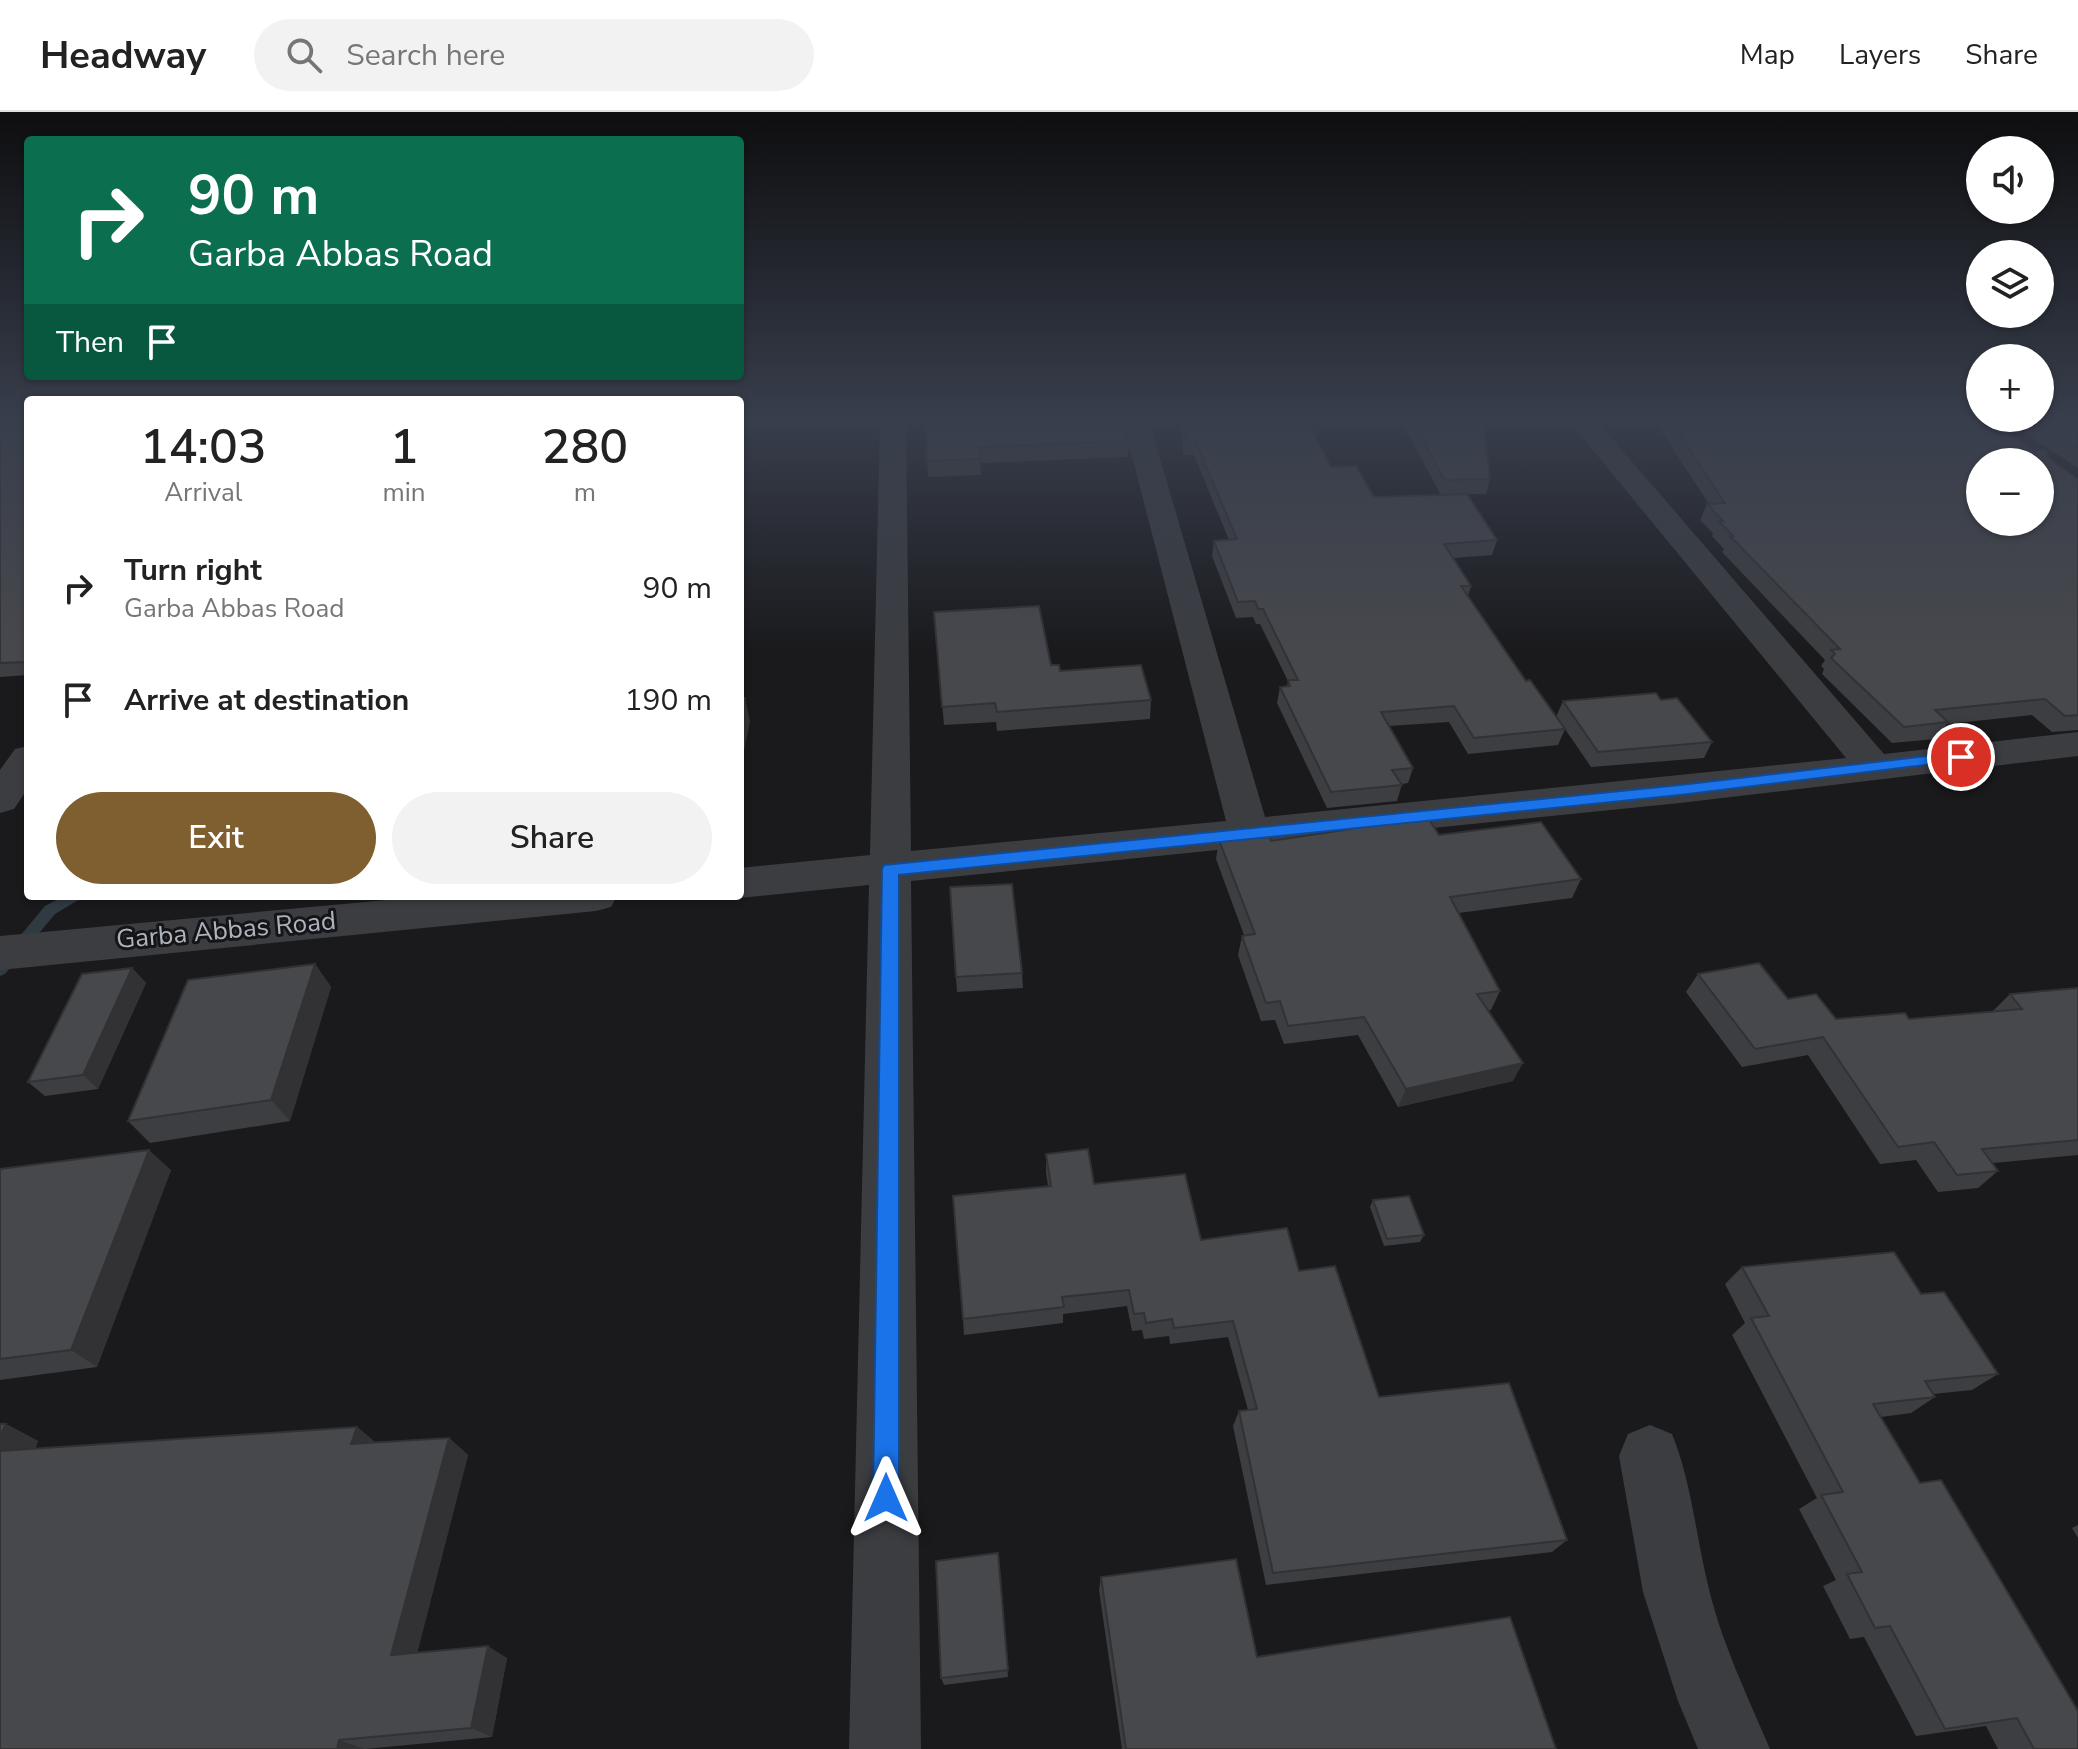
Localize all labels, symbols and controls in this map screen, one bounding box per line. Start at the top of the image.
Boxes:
search box [254,19,814,91]
text: Headway [40,30,206,81]
icon: search [282,33,326,77]
text: Search here [346,35,505,76]
text: Map [1740,36,1795,74]
text: Layers [1839,36,1921,74]
text: Share [1965,36,2038,74]
map controls [1966,136,2054,536]
button: sound [1966,136,2054,224]
text: 90 m [188,157,319,234]
icon: right [56,168,160,272]
text: Garba Abbas Road [188,230,493,279]
button: layers [1966,240,2054,328]
icon: arrive [140,320,184,364]
text: Then [56,322,124,363]
button: + [1966,344,2054,432]
text: 14:03 [140,414,267,480]
text: 1 [390,414,418,480]
text: 280 [542,414,628,480]
button: − [1966,448,2054,536]
text: Arrival [164,475,242,510]
text: min [383,475,426,510]
text: m [574,475,596,510]
text: Turn right [124,550,262,591]
icon: right [56,566,100,610]
text: 90 m [643,568,712,609]
text: Garba Abbas Road [124,591,344,626]
icon: arrive [56,678,100,722]
text: Arrive at destination [124,680,409,721]
text: 190 m [625,680,712,721]
pin [1927,723,1995,791]
icon: arrive [1939,735,1983,779]
button: Exit [56,792,376,884]
button: Share [392,792,712,884]
street label: Garba Abbas Road [115,903,337,957]
position arrow [844,1456,928,1540]

